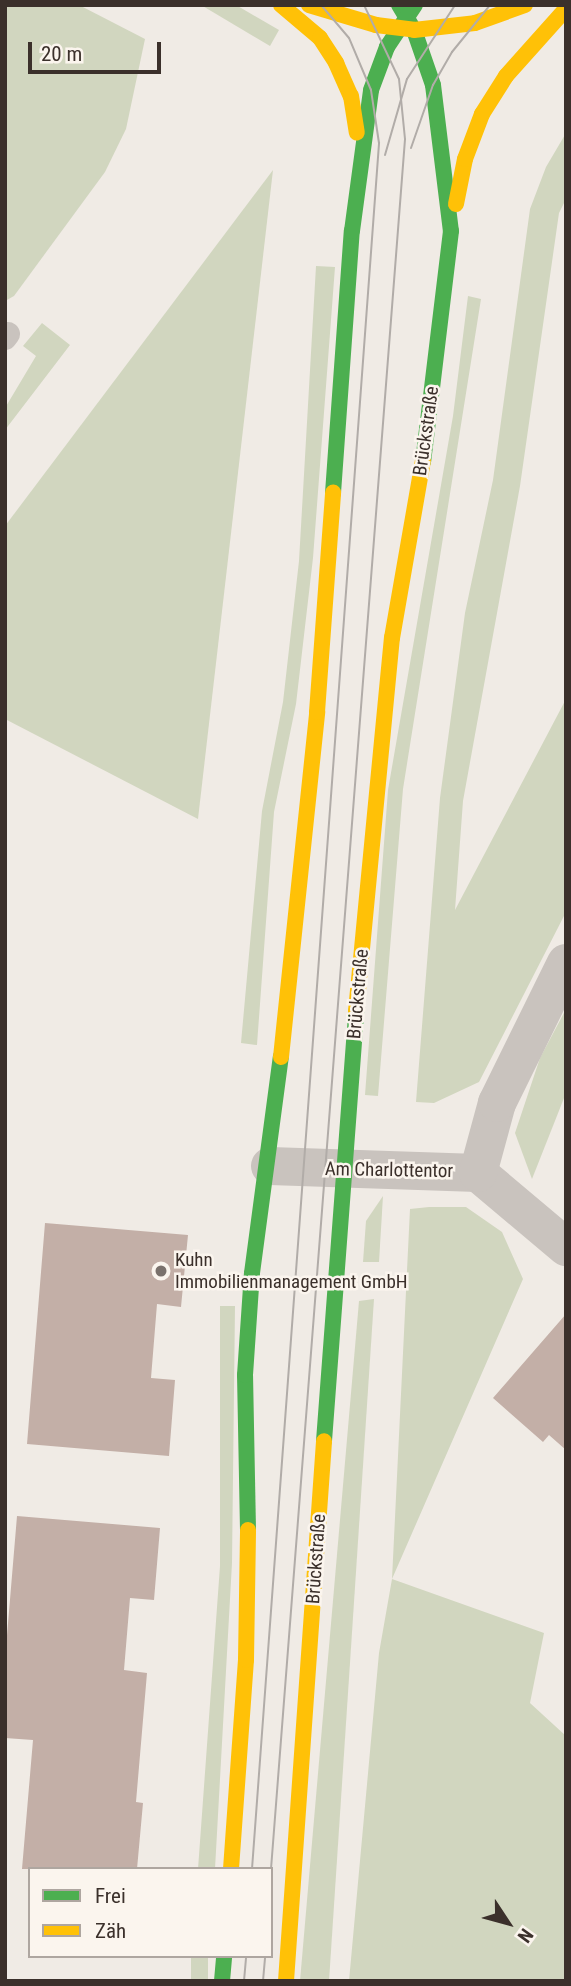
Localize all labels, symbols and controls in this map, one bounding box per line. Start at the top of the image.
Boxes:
scale bar [32,28,164,72]
text: 20 m [41,42,82,66]
street label: Brückstraße [408,385,444,477]
street label: Brückstraße [343,948,373,1040]
street label: Am Charlottentor [325,1157,453,1183]
place label: Kuhn Immobilienmanagement GmbH [175,1249,408,1293]
marker: Kuhn Immobilienmanagement GmbH [153,1263,169,1279]
street label: Brückstraße [301,1513,331,1605]
legend [28,1867,273,1958]
text: Frei [95,1884,126,1908]
north arrow [473,1888,543,1958]
text: Zäh [95,1919,126,1943]
text: N [513,1924,538,1947]

